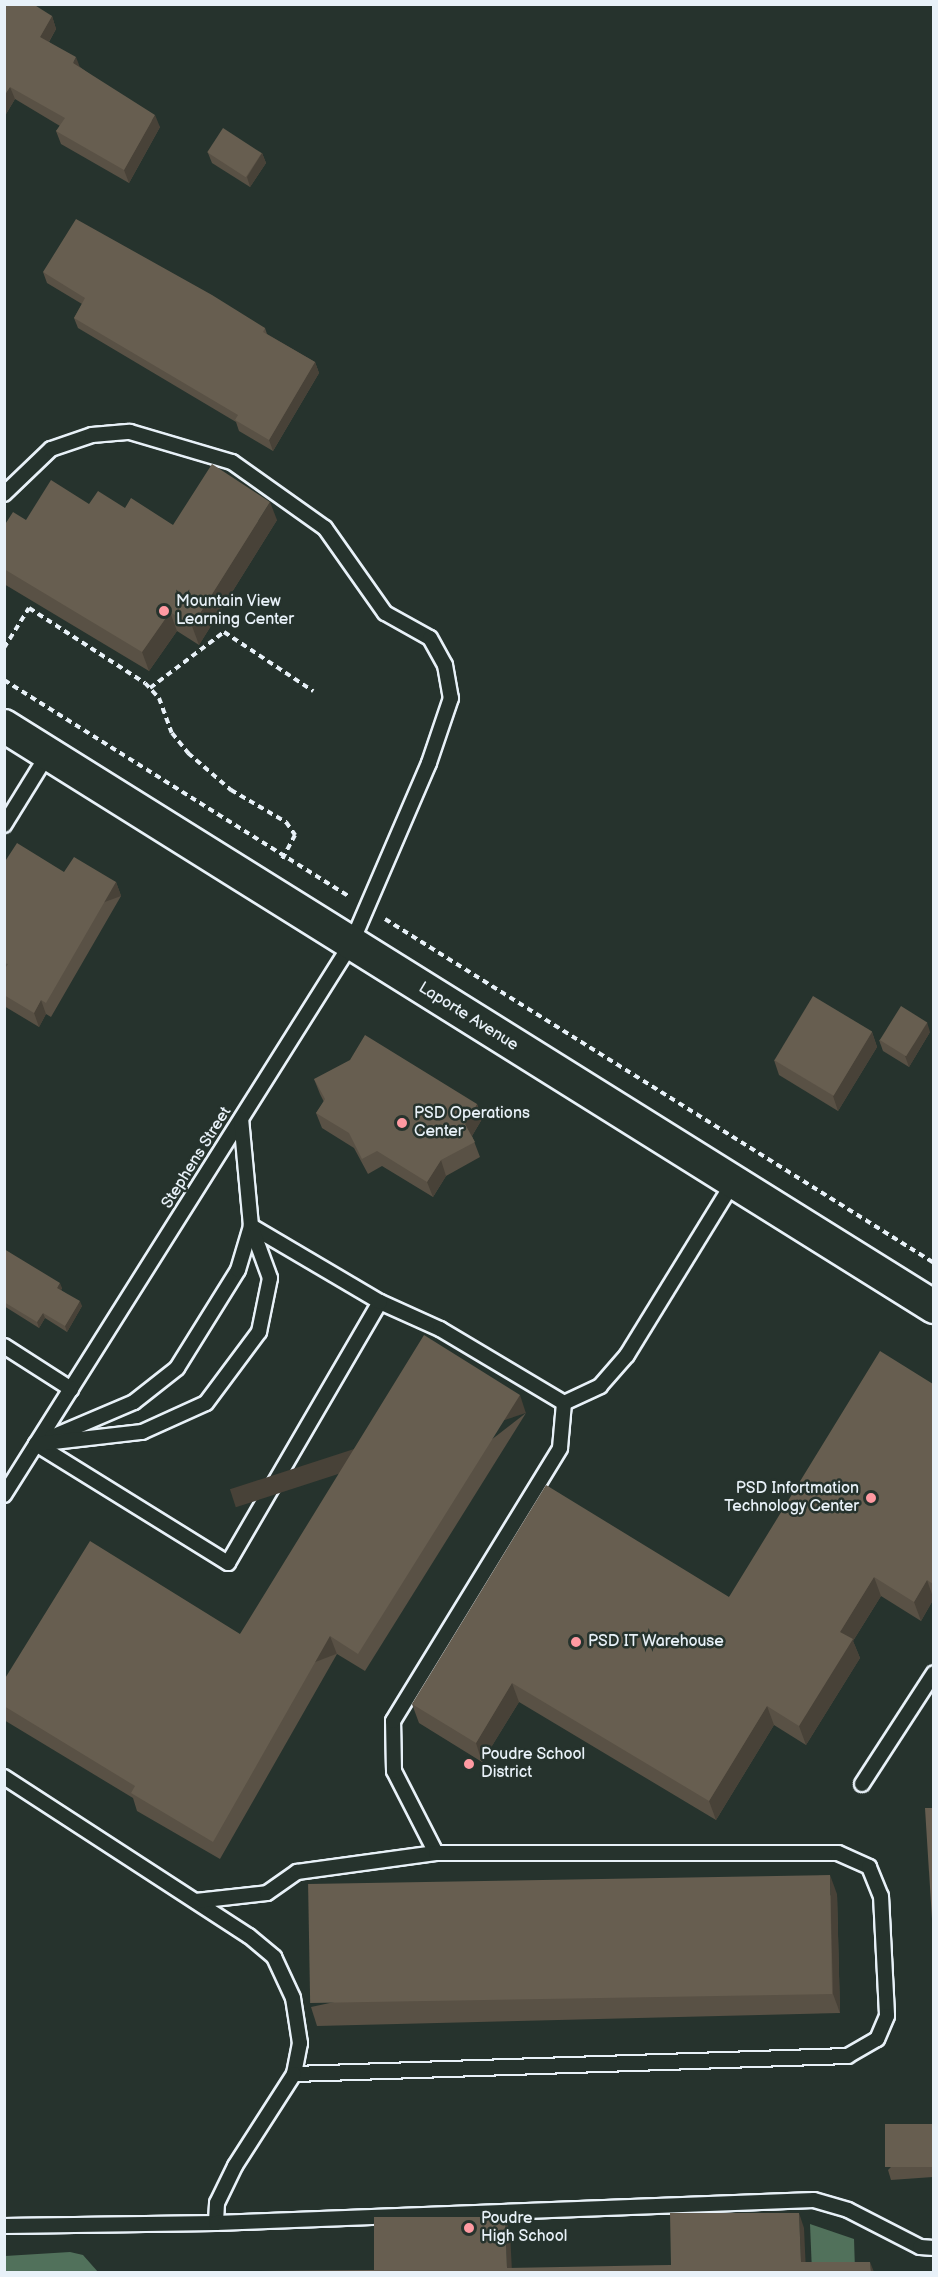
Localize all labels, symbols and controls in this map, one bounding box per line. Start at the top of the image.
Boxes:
place label: Mountain View Learning Center [176,592,294,630]
marker: Mountain View Learning Center [157,604,171,618]
street label: Laporte Avenue [415,979,521,1055]
street label: Stephens Street [158,1104,236,1212]
place label: PSD Operations Center [414,1104,530,1142]
marker: PSD Operations Center [395,1116,409,1130]
place label: PSD Infortmation Technology Center [723,1479,859,1517]
marker: PSD Infortmation Technology Center [864,1491,878,1505]
place label: PSD IT Warehouse [588,1632,724,1652]
marker: PSD IT Warehouse [569,1635,583,1649]
place label: Poudre School District [481,1745,585,1783]
marker: Poudre School District [462,1757,476,1771]
place label: Poudre High School [481,2209,568,2247]
marker: Poudre High School [462,2221,476,2235]

